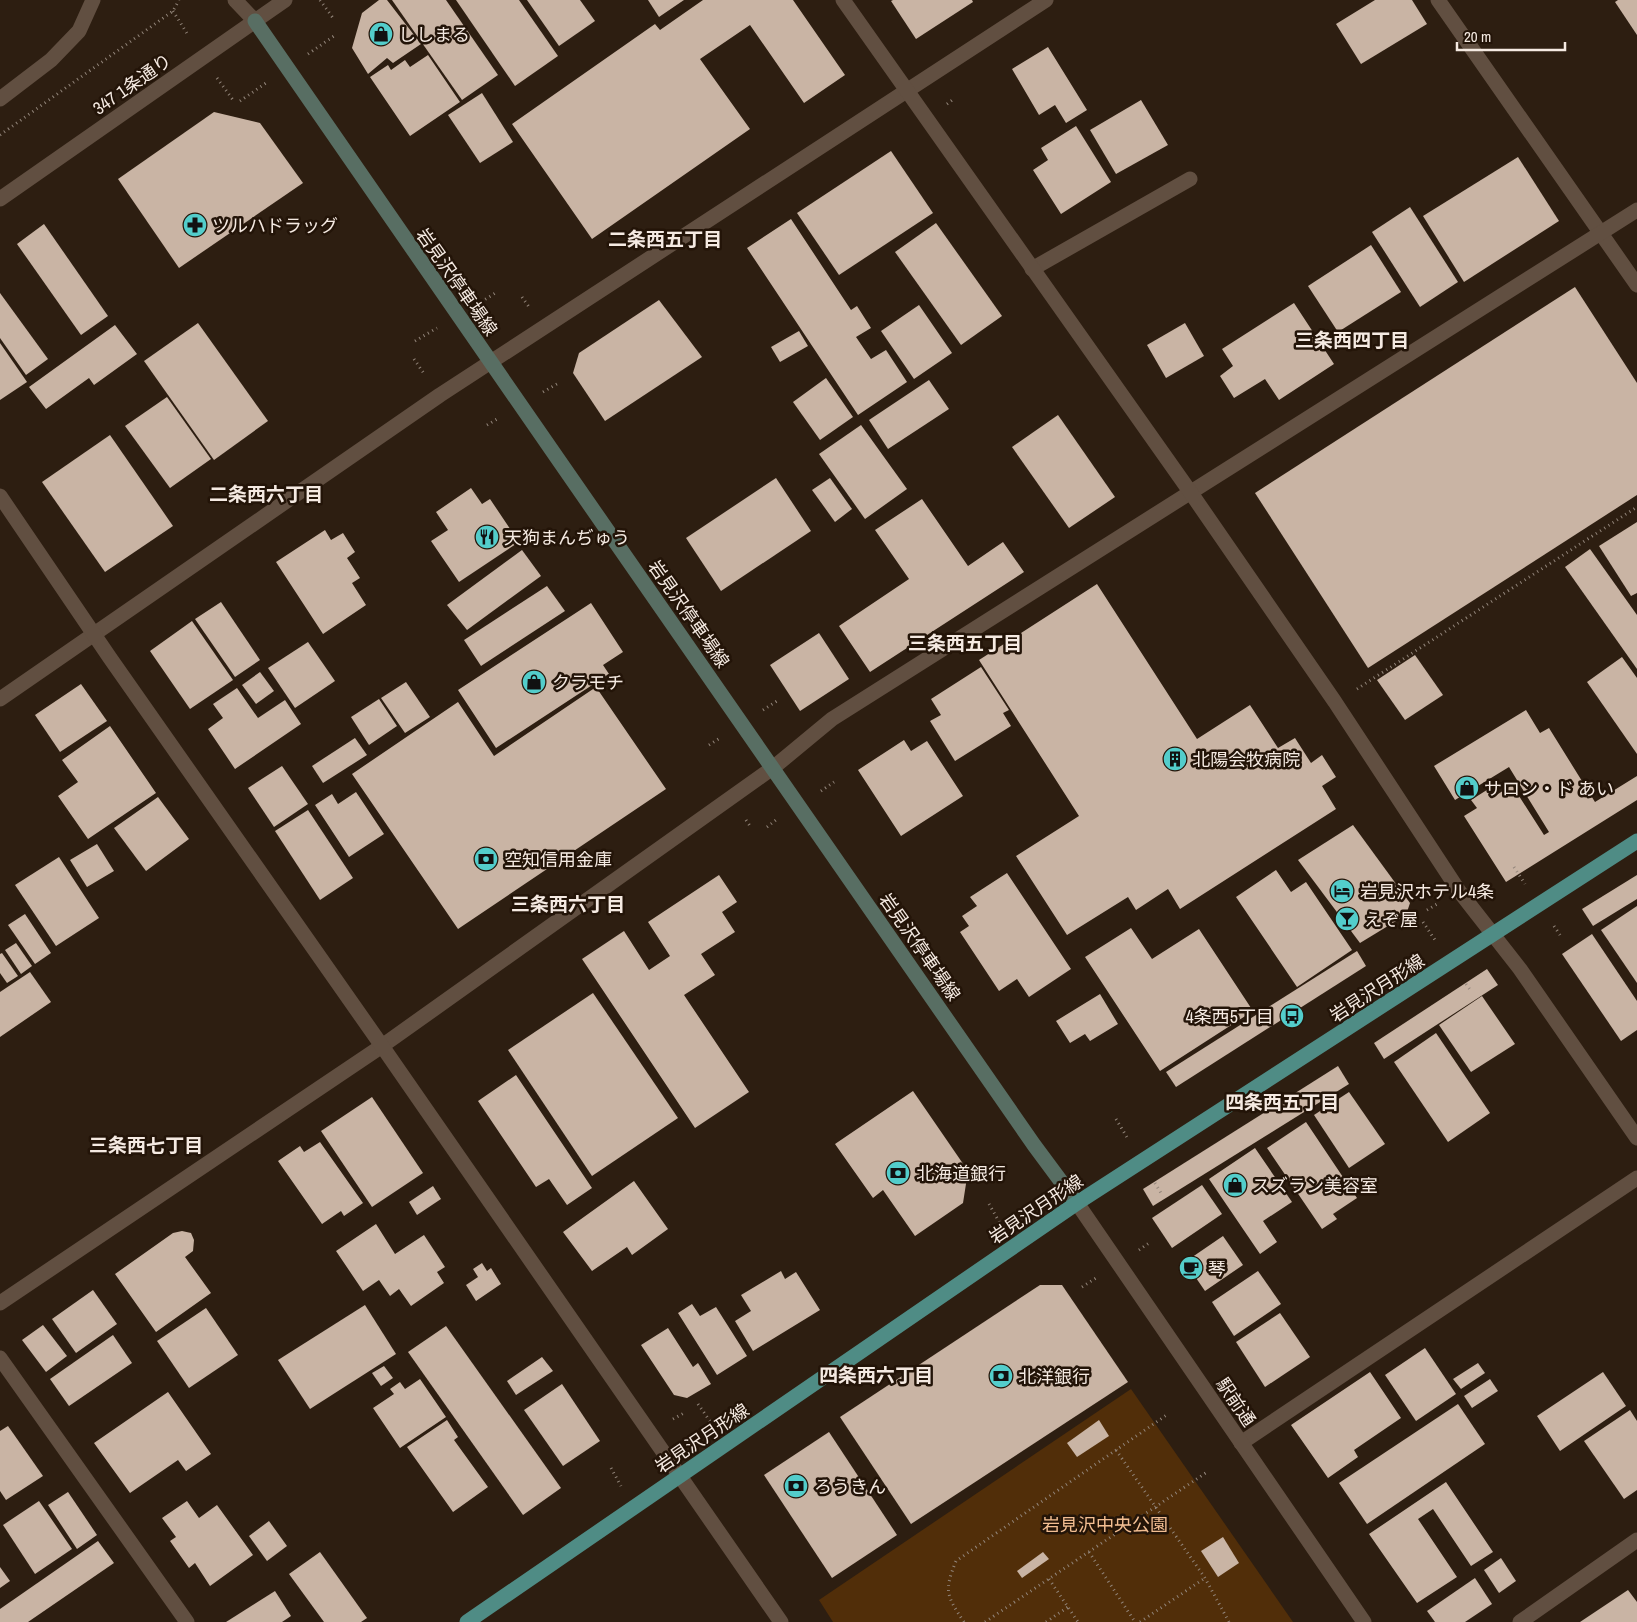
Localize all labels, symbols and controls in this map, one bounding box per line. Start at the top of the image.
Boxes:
scale bar [1457,20,1564,52]
shop icon: ししまる [368,21,394,47]
place label: ししまる [398,22,470,47]
text: 20 m [1464,26,1491,47]
street label: 347 1条通り [88,48,176,120]
pharmacy icon: ツルハドラッグ [182,212,208,238]
place label: ツルハドラッグ [212,213,338,238]
street label: 岩見沢停車場線 [411,223,503,341]
district label: 二条西五丁目 [608,226,722,252]
district label: 三条西四丁目 [1295,327,1409,353]
district label: 二条西六丁目 [209,481,323,507]
restaurant icon: 天狗まんぢゅう [474,524,500,550]
place label: 天狗まんぢゅう [504,525,630,550]
street label: 岩見沢停車場線 [643,555,735,673]
district label: 三条西五丁目 [908,630,1022,656]
shop icon: クラモチ [521,669,547,695]
place label: クラモチ [552,670,624,695]
building icon: 北陽会牧病院 [1162,746,1188,772]
place label: 北陽会牧病院 [1192,747,1300,772]
shop icon: サロン・ド あい [1454,775,1480,801]
place label: サロン・ド あい [1484,776,1614,801]
bank icon: 空知信用金庫 [473,846,499,872]
place label: 空知信用金庫 [504,847,612,872]
hotel icon: 岩見沢ホテル4条 [1329,878,1355,904]
place label: 岩見沢ホテル4条 [1360,879,1494,904]
street label: 岩見沢停車場線 [874,888,966,1006]
district label: 三条西六丁目 [511,891,625,917]
bar icon: えぞ屋 [1334,906,1360,932]
place label: えぞ屋 [1364,907,1418,932]
street label: 岩見沢月形線 [1325,948,1429,1028]
bus stop icon: 4条西5丁目 [1279,1003,1305,1029]
place label: 4条西5丁目 [1186,1004,1274,1029]
district label: 四条西五丁目 [1225,1089,1339,1115]
district label: 三条西七丁目 [89,1132,203,1158]
bank icon: 北海道銀行 [885,1160,911,1186]
place label: 北海道銀行 [916,1161,1006,1186]
street label: 岩見沢月形線 [984,1168,1088,1250]
shop icon: スズラン美容室 [1222,1172,1248,1198]
place label: スズラン美容室 [1252,1173,1378,1198]
cafe icon: 琴 [1178,1255,1204,1281]
place label: 琴 [1208,1256,1226,1281]
district label: 四条西六丁目 [819,1362,933,1388]
bank icon: 北洋銀行 [988,1363,1014,1389]
place label: 北洋銀行 [1018,1364,1090,1389]
street label: 駅前通 [1211,1373,1261,1431]
street label: 岩見沢月形線 [650,1397,754,1479]
bank icon: ろうきん [783,1473,809,1499]
place label: ろうきん [814,1474,886,1499]
park label: 岩見沢中央公園 [1042,1512,1168,1537]

